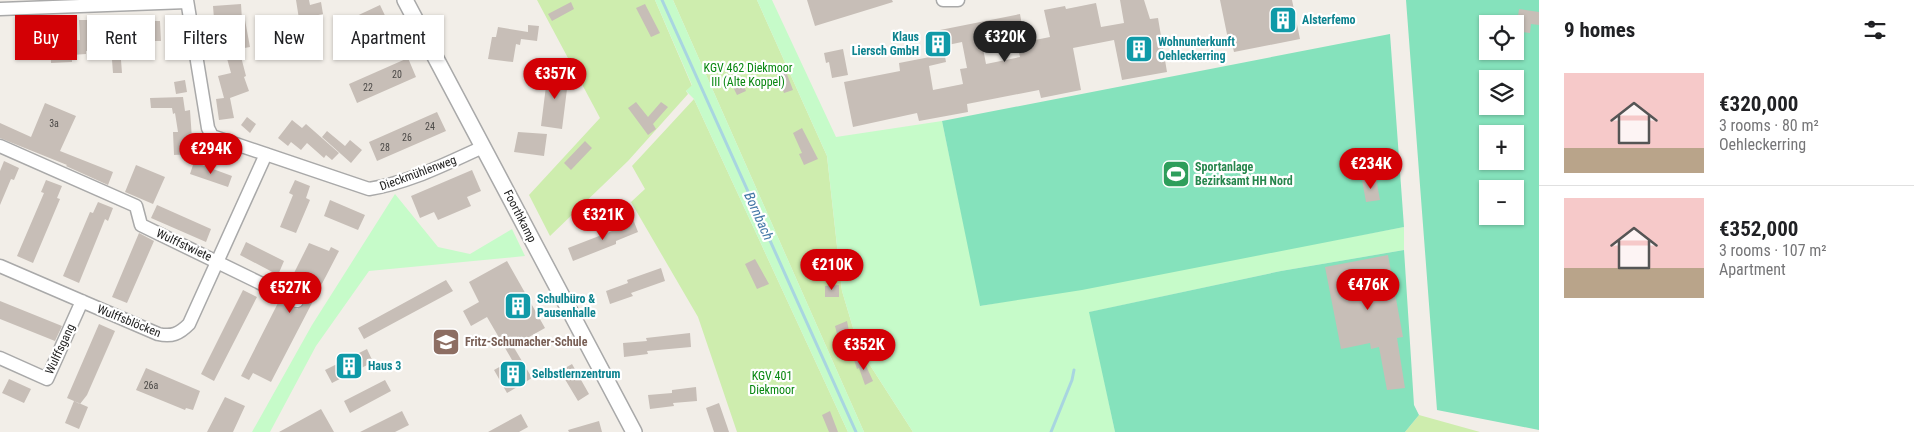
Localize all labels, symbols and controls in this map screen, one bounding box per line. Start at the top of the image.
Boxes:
building icon: Alsterfemo [1268,5,1298,35]
place label: Alsterfemo [1302,13,1356,27]
chip: Buy [15,15,77,60]
chip: Rent [87,15,155,60]
chip: Filters [165,15,245,60]
chip: New [255,15,323,60]
chip: Apartment [333,15,444,60]
map controls [1479,15,1524,225]
button: locate [1479,15,1524,60]
icon: filters [1861,16,1889,44]
text: 9 homes [1564,18,1635,42]
pin: €320K [970,20,1040,63]
text: €320K [984,27,1026,46]
building icon: Klaus Liersch GmbH [923,29,953,59]
place label: Klaus Liersch GmbH [852,30,920,58]
building icon: Wohnunterkunft Oehleckerring [1124,34,1154,64]
place label: Wohnunterkunft Oehleckerring [1158,35,1235,63]
pin: €357K [520,58,590,100]
park label: KGV 462 Diekmoor III (Alte Koppel) [704,61,793,89]
text: €357K [534,64,576,83]
house number: 20 [392,69,402,80]
button: layers [1479,70,1524,115]
house number: 22 [363,82,373,93]
text: €320,000 [1719,92,1798,116]
icon: home [1604,93,1664,153]
text: 3 rooms · 80 m² [1719,116,1819,135]
house number: 3a [49,118,59,129]
house number: 24 [425,121,435,132]
button: + [1479,125,1524,170]
pin: €294K [176,132,246,175]
house number: 26 [402,132,412,143]
text: Oehleckerring [1719,135,1806,154]
text: €294K [190,139,232,158]
house number: 28 [380,142,390,153]
pin: €234K [1336,148,1406,190]
street label: Dieckmühlenweg [378,153,458,193]
text: €234K [1350,154,1392,173]
sports icon: Sportanlage Bezirksamt HH Nord [1161,159,1191,189]
place label: Sportanlage Bezirksamt HH Nord [1195,160,1293,188]
button: − [1479,180,1524,225]
street label: Foorthkamp [501,187,539,245]
water label: Bornbach [741,189,777,243]
pin: €321K [568,198,638,241]
text: €321K [582,205,624,224]
text: €352,000 [1719,217,1798,241]
icon: home [1604,218,1664,278]
street label: Wulffstwiete [154,226,214,264]
text: 3 rooms · 107 m² [1719,241,1827,260]
pin: €210K [797,248,867,291]
text: €210K [811,255,853,274]
text: Apartment [1719,260,1786,279]
pin: €476K [1333,268,1403,311]
pin: €527K [255,272,325,314]
text: €476K [1347,275,1389,294]
text: €527K [269,278,311,297]
building icon: Schulbüro & Pausenhalle [503,291,533,321]
place label: Schulbüro & Pausenhalle [537,292,596,320]
street label: Wulffsblöcken [95,302,163,340]
street label: Wulffsgang [42,321,78,376]
school or university icon: Fritz-Schumacher-Schule [431,327,461,357]
pin: €352K [829,328,899,371]
place label: Fritz-Schumacher-Schule [465,335,588,349]
text: €352K [843,335,885,354]
building icon: Haus 3 [334,351,364,381]
place label: Haus 3 [368,359,401,373]
building icon: Selbstlernzentrum [498,359,528,389]
place label: Selbstlernzentrum [532,367,620,381]
park label: KGV 401 Diekmoor [749,369,795,397]
house number: 26a [144,380,159,391]

